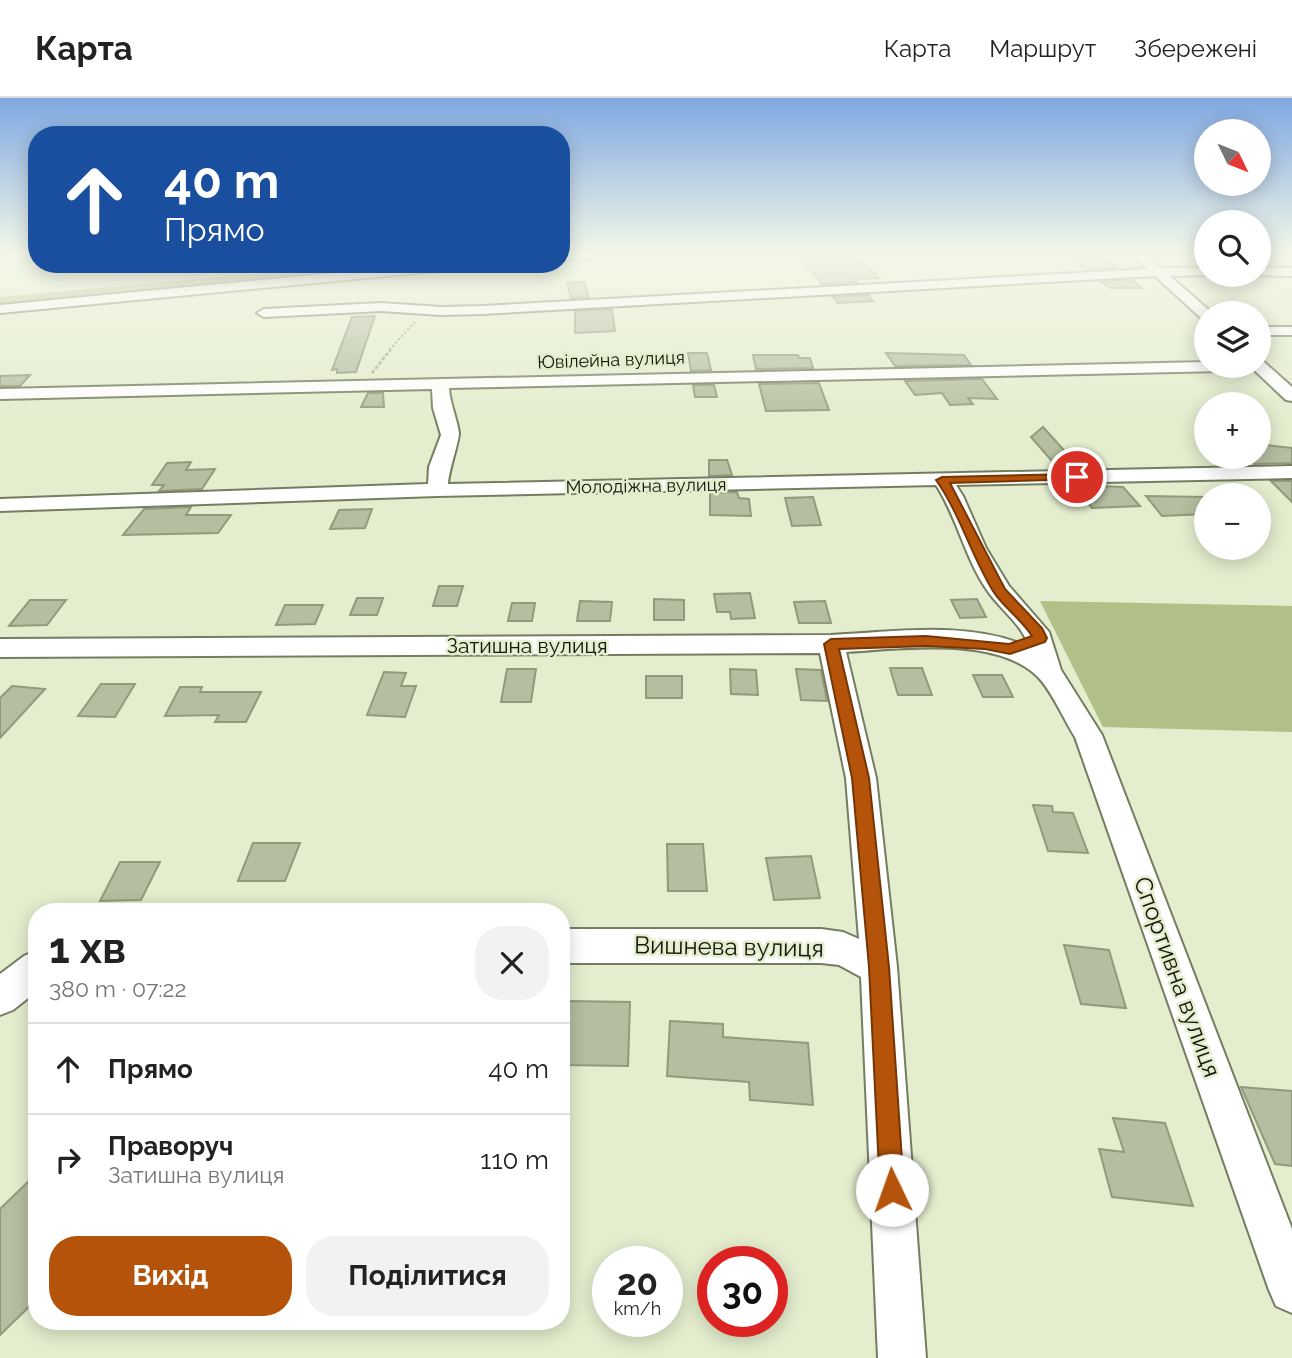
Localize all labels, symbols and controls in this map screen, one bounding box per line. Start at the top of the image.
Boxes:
text: Карта [35,29,133,68]
text: Карта [884,34,951,63]
text: Маршрут [989,34,1096,63]
text: Збережені [1134,34,1257,63]
north arrow [1194,119,1270,196]
map controls [1194,119,1271,560]
text: 40 m [164,152,279,209]
icon: ahead [49,154,140,245]
button: search [1194,210,1271,287]
text: Прямо [164,211,265,248]
button: layers [1194,301,1271,378]
street label: Ювілейна вулиця [537,346,685,373]
button: + [1194,392,1271,469]
pin [1047,447,1107,507]
icon: arrive [1058,458,1096,496]
street label: Молодіжна вулиця [565,474,727,497]
button: − [1194,483,1271,560]
street label: Затишна вулиця [446,633,608,658]
street label: Спортивна вулиця [1128,873,1227,1081]
text: 1 хв [49,924,126,973]
button: close [475,926,549,1000]
street label: Вишнева вулиця [634,930,824,963]
text: 380 m · 07:22 [49,975,187,1002]
icon: ahead [49,1050,87,1088]
text: Прямо [108,1054,193,1084]
text: 40 m [488,1054,549,1084]
text: Праворуч [108,1131,233,1161]
icon: right [49,1141,87,1179]
text: 110 m [480,1145,549,1175]
position arrow [855,1153,929,1227]
text: Затишна вулиця [108,1161,284,1188]
button: Вихід [49,1236,292,1316]
button: Поділитися [306,1236,549,1316]
speed limit sign: 30 [697,1246,788,1337]
text: 20 [617,1262,658,1303]
text: km/h [614,1298,661,1319]

